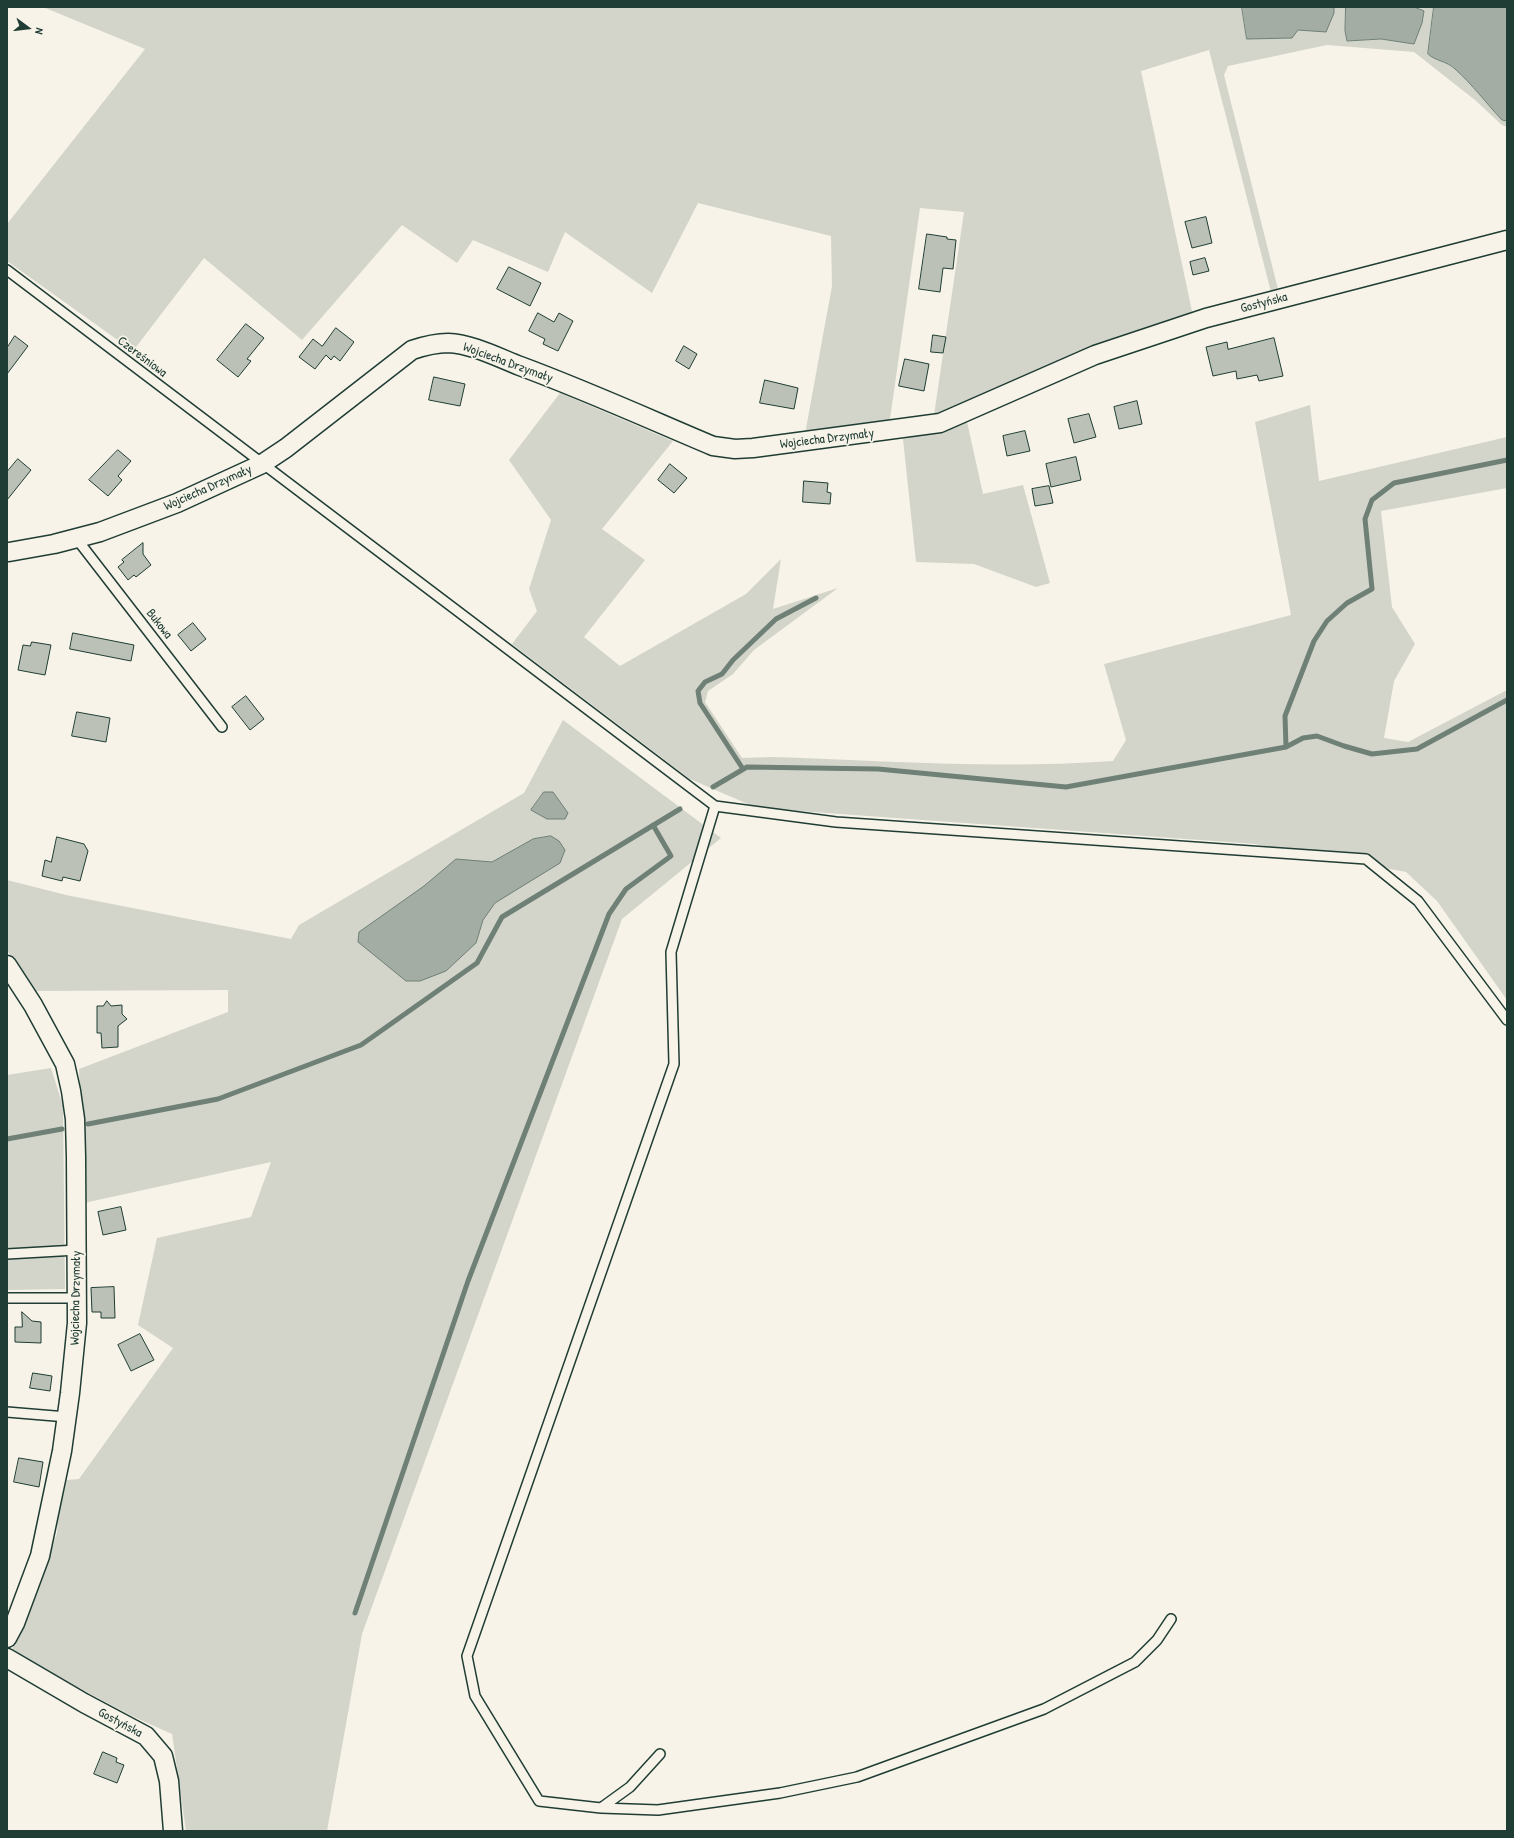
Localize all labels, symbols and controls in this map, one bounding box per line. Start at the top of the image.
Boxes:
north arrow [8,8,48,48]
text: N [32,26,47,36]
street label: Gostyńska [1239,289,1289,317]
street label: Czereśniowa [114,333,170,381]
street label: Wojciecha Drzymały [461,339,555,387]
street label: Wojciecha Drzymały [779,425,875,453]
street label: Wojciecha Drzymały [162,462,254,514]
street label: Bukowa [143,606,175,642]
street label: Wojciecha Drzymały [67,1251,85,1345]
street label: Gostyńska [95,1705,145,1741]

